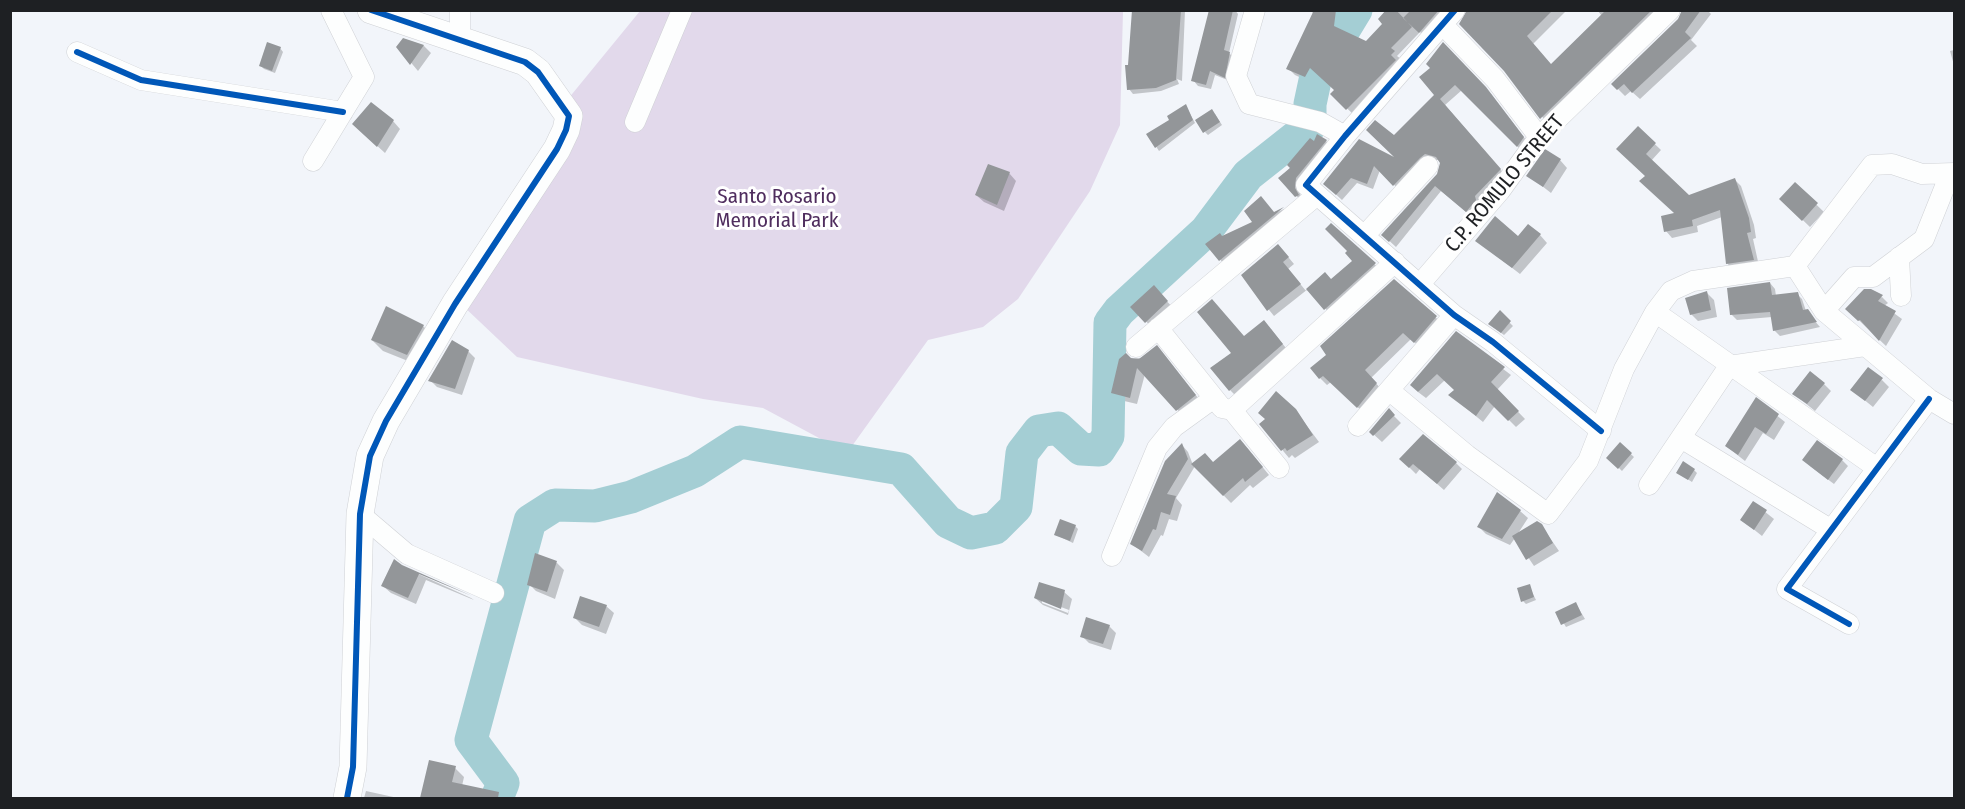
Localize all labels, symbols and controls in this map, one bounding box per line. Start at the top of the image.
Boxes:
street label: C.P. ROMULO STREET [1440,110,1570,258]
park label: Santo Rosario Memorial Park [716,184,838,234]

